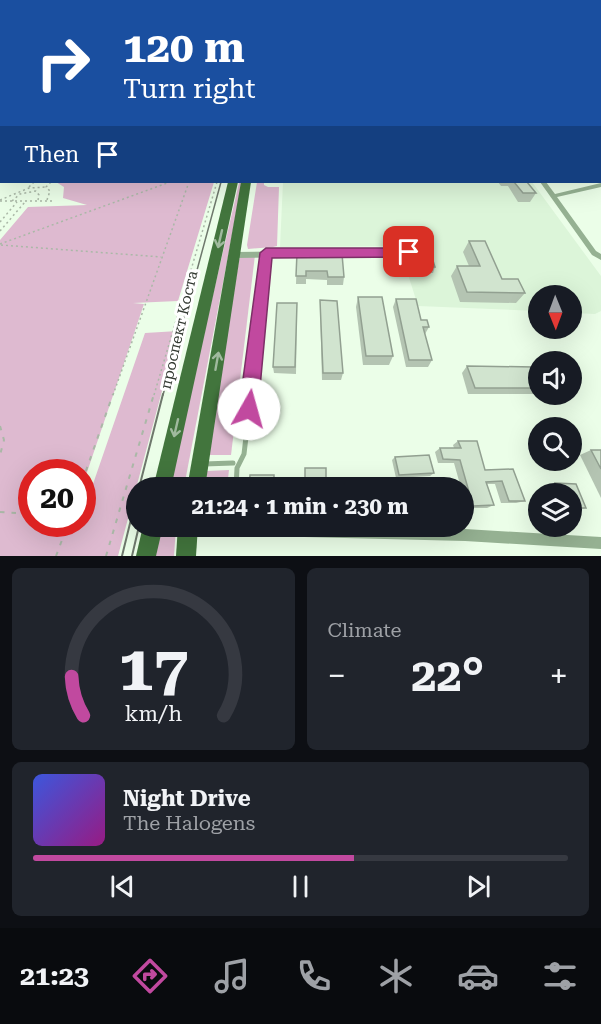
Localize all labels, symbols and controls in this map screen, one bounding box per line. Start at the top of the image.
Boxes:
text: 120 m [123,23,245,72]
icon: right [24,24,102,102]
text: Turn right [123,73,256,105]
icon: arrive [91,138,124,171]
text: Then [24,142,79,167]
pin [383,226,434,277]
one-way arrow [214,228,225,248]
icon: arrive [392,235,425,268]
street label: проспект Коста [157,269,201,391]
north arrow [528,285,582,339]
map controls [528,285,582,537]
button: sound [528,351,582,405]
one-way arrow [212,352,223,372]
position arrow [217,377,281,441]
button: search [528,417,582,471]
one-way arrow [169,419,181,438]
speed limit sign: 20 [18,459,96,537]
button: layers [528,483,582,537]
text: 21:24 · 1 min · 230 m [191,494,409,519]
text: Climate [328,618,402,642]
text: 17 [118,632,188,705]
text: 22° [411,649,484,702]
text: − [328,656,346,695]
text: + [550,656,568,695]
text: km/h [125,701,182,726]
text: Night Drive [123,786,251,811]
text: The Halogens [123,811,255,835]
icon: previous [106,870,139,903]
icon: pause [284,870,317,903]
icon: next [462,870,495,903]
icon: directions [129,955,171,997]
icon: music [211,955,253,997]
icon: phone [293,955,335,997]
icon: climate [375,955,417,997]
icon: car [457,955,499,997]
icon: filters [539,955,581,997]
text: 21:23 [20,960,89,992]

